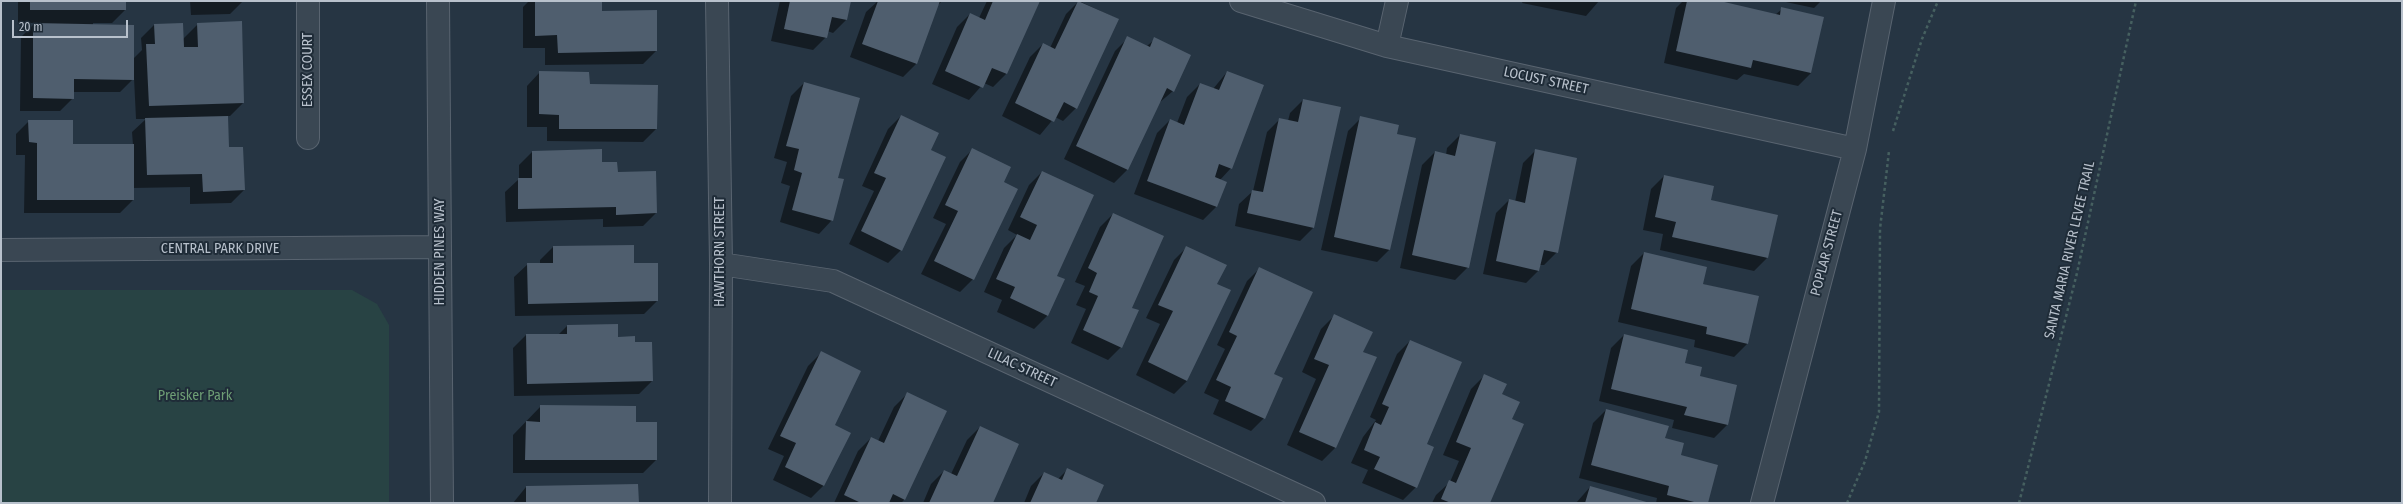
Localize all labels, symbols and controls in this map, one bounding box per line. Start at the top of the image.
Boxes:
scale bar [14,12,130,38]
text: 20 m [19,20,43,34]
street label: ESSEX COURT [300,33,316,107]
street label: LOCUST STREET [1502,64,1590,98]
street label: SANTA MARIA RIVER LEVEE TRAIL [2041,159,2099,341]
street label: HAWTHORN STREET [712,197,728,307]
street label: HIDDEN PINES WAY [432,198,448,306]
street label: POPLAR STREET [1807,208,1847,298]
street label: CENTRAL PARK DRIVE [161,241,279,257]
street label: LILAC STREET [985,345,1059,391]
park label: Preisker Park [158,388,232,404]

